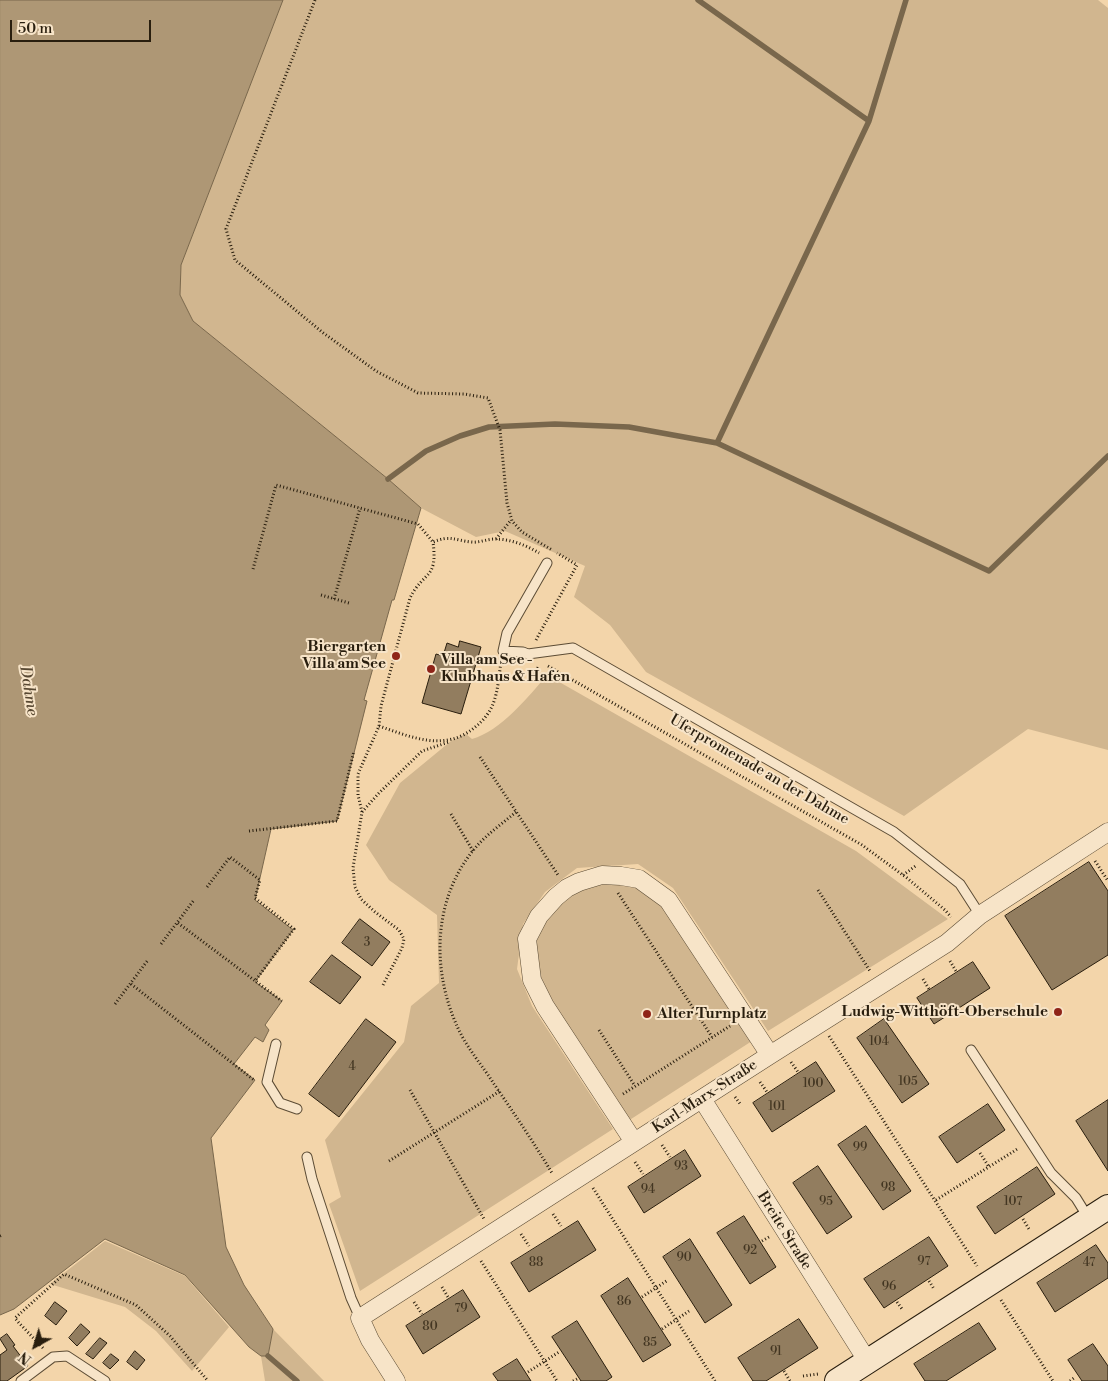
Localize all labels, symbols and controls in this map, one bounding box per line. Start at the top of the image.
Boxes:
scale bar [12,10,154,42]
text: 50 m [18,19,52,38]
place label: Biergarten Villa am See [303,638,386,673]
marker: Biergarten Villa am See [390,650,402,662]
place label: Villa am See - Klubhaus & Hafen [441,651,570,686]
marker: Villa am See - Klubhaus & Hafen [425,663,437,675]
water label: Dahme [15,665,41,717]
street label: Uferpromenade an der Dahme [666,711,852,829]
house number: 3 [364,936,370,950]
place label: Ludwig-Witthöft-Oberschule [842,1003,1048,1021]
place label: Alter Turnplatz [657,1005,766,1023]
marker: Ludwig-Witthöft-Oberschule [1052,1006,1064,1018]
marker: Alter Turnplatz [641,1008,653,1020]
house number: 104 [869,1035,889,1049]
street label: Karl-Marx-Straße [649,1056,761,1138]
house number: 4 [348,1060,356,1074]
house number: 105 [898,1075,918,1089]
house number: 100 [803,1077,823,1091]
house number: 101 [768,1100,786,1114]
house number: 99 [853,1141,867,1155]
house number: 93 [674,1160,688,1174]
house number: 98 [881,1181,895,1195]
house number: 94 [641,1183,655,1197]
street label: Breite Straße [753,1188,815,1274]
house number: 95 [819,1195,833,1209]
house number: 107 [1004,1195,1022,1209]
house number: 92 [743,1244,757,1258]
house number: 90 [676,1251,692,1265]
house number: 97 [917,1255,931,1269]
house number: 88 [529,1256,543,1270]
house number: 47 [1083,1256,1095,1270]
house number: 96 [882,1280,896,1294]
house number: 86 [617,1295,631,1309]
house number: 79 [454,1302,468,1316]
house number: 80 [422,1320,438,1334]
north arrow [10,1321,60,1371]
house number: 85 [643,1336,657,1350]
house number: 91 [770,1345,782,1359]
text: N [16,1347,36,1368]

